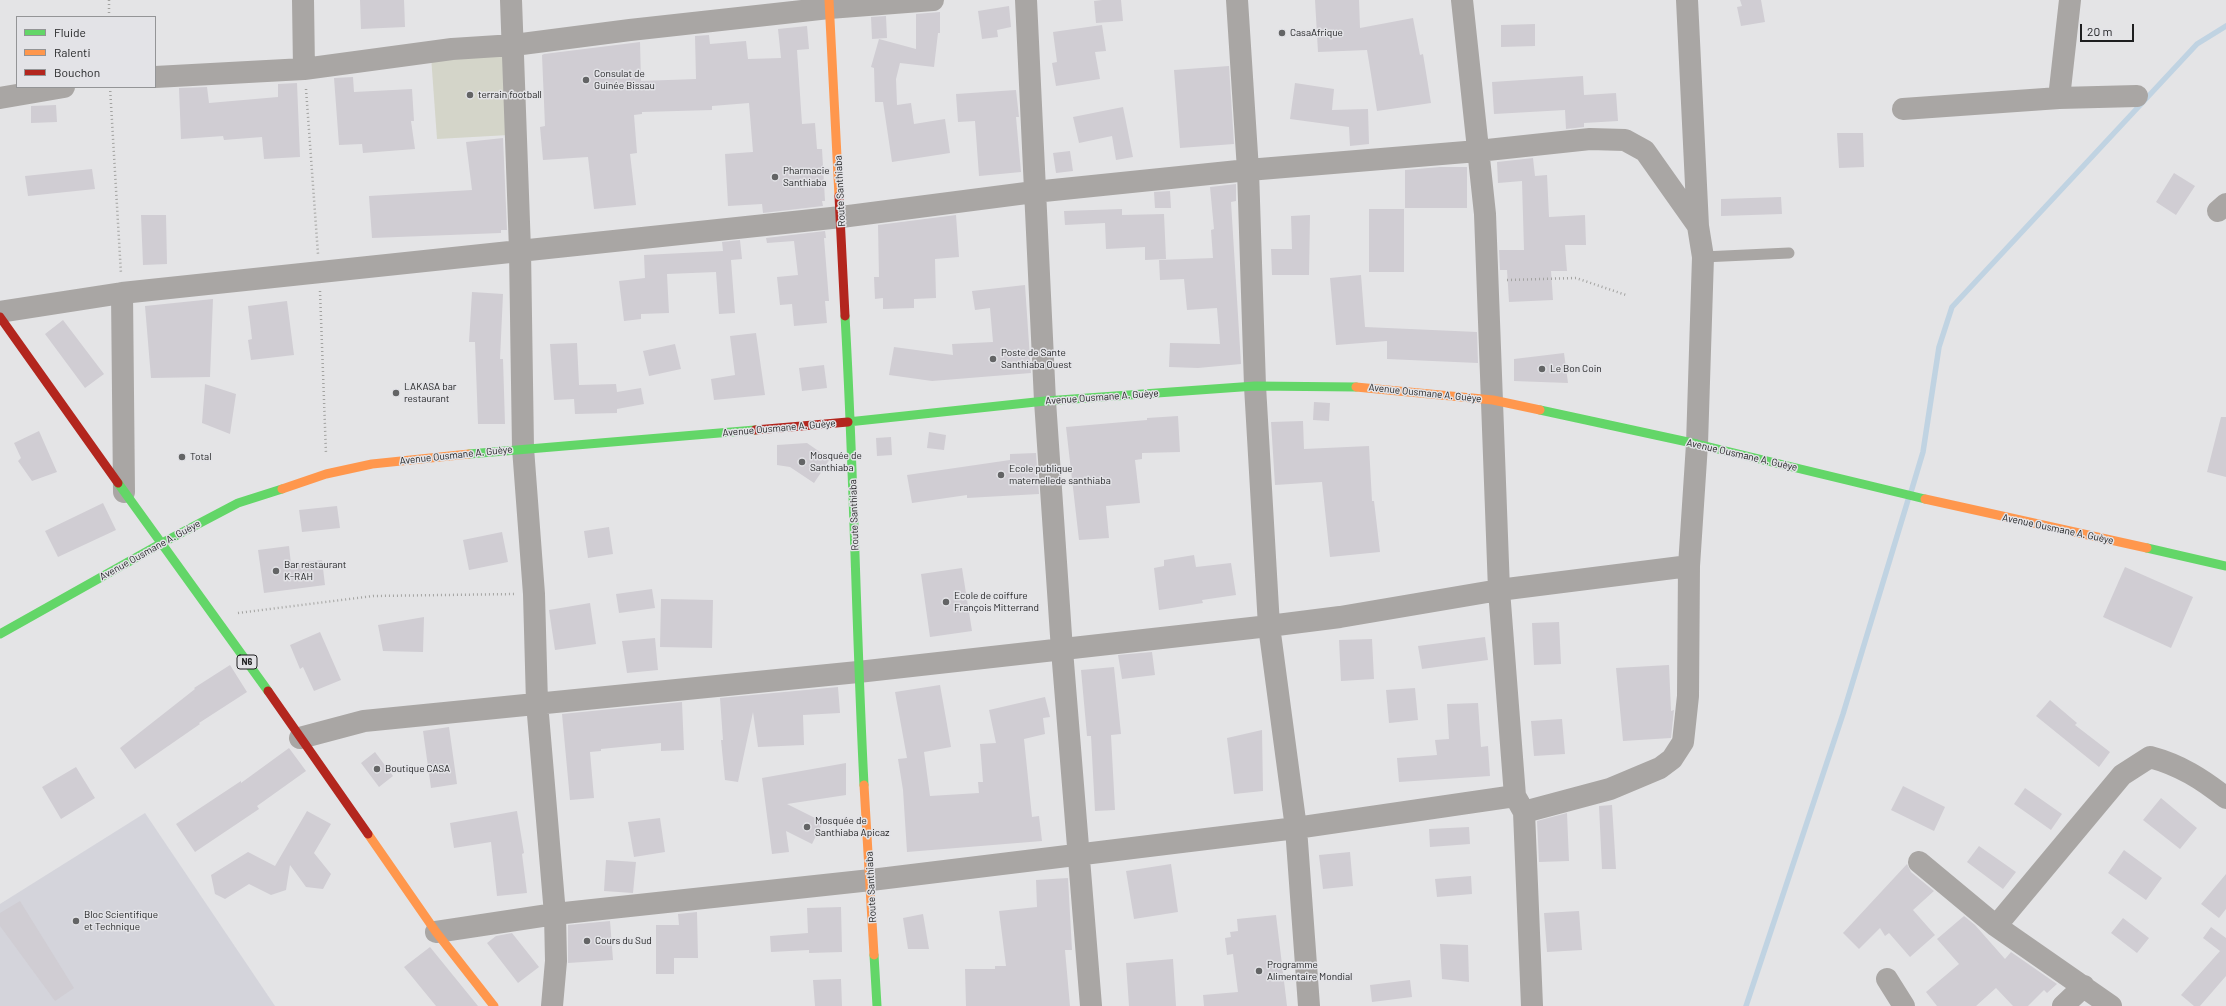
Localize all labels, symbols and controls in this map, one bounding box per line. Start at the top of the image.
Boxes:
legend [16,16,156,88]
scale bar [2082,16,2136,42]
text: 20 m [2087,24,2113,38]
text: Fluide [54,25,86,39]
place label: CasaAfrique [1290,27,1343,39]
marker: CasaAfrique [1277,28,1287,38]
text: Ralenti [54,45,91,59]
text: Bouchon [54,65,100,79]
place label: Consulat de Guinée Bissau [594,68,655,92]
marker: Consulat de Guinée Bissau [581,75,591,85]
place label: terrain football [478,89,542,101]
marker: terrain football [465,90,475,100]
street label: Route Santhiaba [832,155,848,227]
place label: Pharmacie Santhiaba [783,165,830,188]
marker: Pharmacie Santhiaba [770,172,780,182]
place label: Poste de Sante Santhiaba Ouest [1001,347,1072,370]
marker: Poste de Sante Santhiaba Ouest [988,354,998,364]
place label: Le Bon Coin [1550,363,1602,375]
marker: Le Bon Coin [1537,364,1547,374]
place label: LAKASA bar restaurant [404,381,456,404]
street label: Avenue Ousmane A. Guèye [1368,381,1482,405]
street label: Avenue Ousmane A. Guèye [1045,387,1159,407]
marker: LAKASA bar restaurant [391,388,401,398]
street label: Avenue Ousmane A. Guèye [722,417,836,439]
street label: Avenue Ousmane A. Guèye [1685,436,1799,474]
street label: Avenue Ousmane A. Guèye [399,443,513,467]
place label: Mosquée de Santhiaba [810,450,862,474]
place label: Total [190,451,211,463]
marker: Total [177,452,187,462]
marker: Mosquée de Santhiaba [797,457,807,467]
place label: Ecole publique maternellede santhiaba [1009,463,1111,486]
marker: Ecole publique maternellede santhiaba [996,470,1006,480]
street label: Route Santhiaba [847,479,861,551]
street label: Avenue Ousmane A. Guèye [2001,511,2115,547]
street label: Avenue Ousmane A. Guèye [97,517,203,583]
place label: Bar restaurant K-RAH [284,559,346,582]
marker: Bar restaurant K-RAH [271,566,281,576]
place label: Ecole de coiffure François Mitterrand [954,590,1039,614]
marker: Ecole de coiffure François Mitterrand [941,597,951,607]
road number: N6 [237,655,257,669]
place label: Boutique CASA [385,763,450,775]
marker: Boutique CASA [372,764,382,774]
place label: Mosquée de Santhiaba Apicaz [815,815,889,838]
marker: Mosquée de Santhiaba Apicaz [802,822,812,832]
street label: Route Santhiaba [863,851,879,923]
place label: Bloc Scientifique et Technique [84,909,158,932]
marker: Bloc Scientifique et Technique [71,916,81,926]
place label: Cours du Sud [595,935,652,947]
marker: Cours du Sud [582,936,592,946]
place label: Programme Alimentaire Mondial [1267,959,1352,982]
marker: Programme Alimentaire Mondial [1254,966,1264,976]

